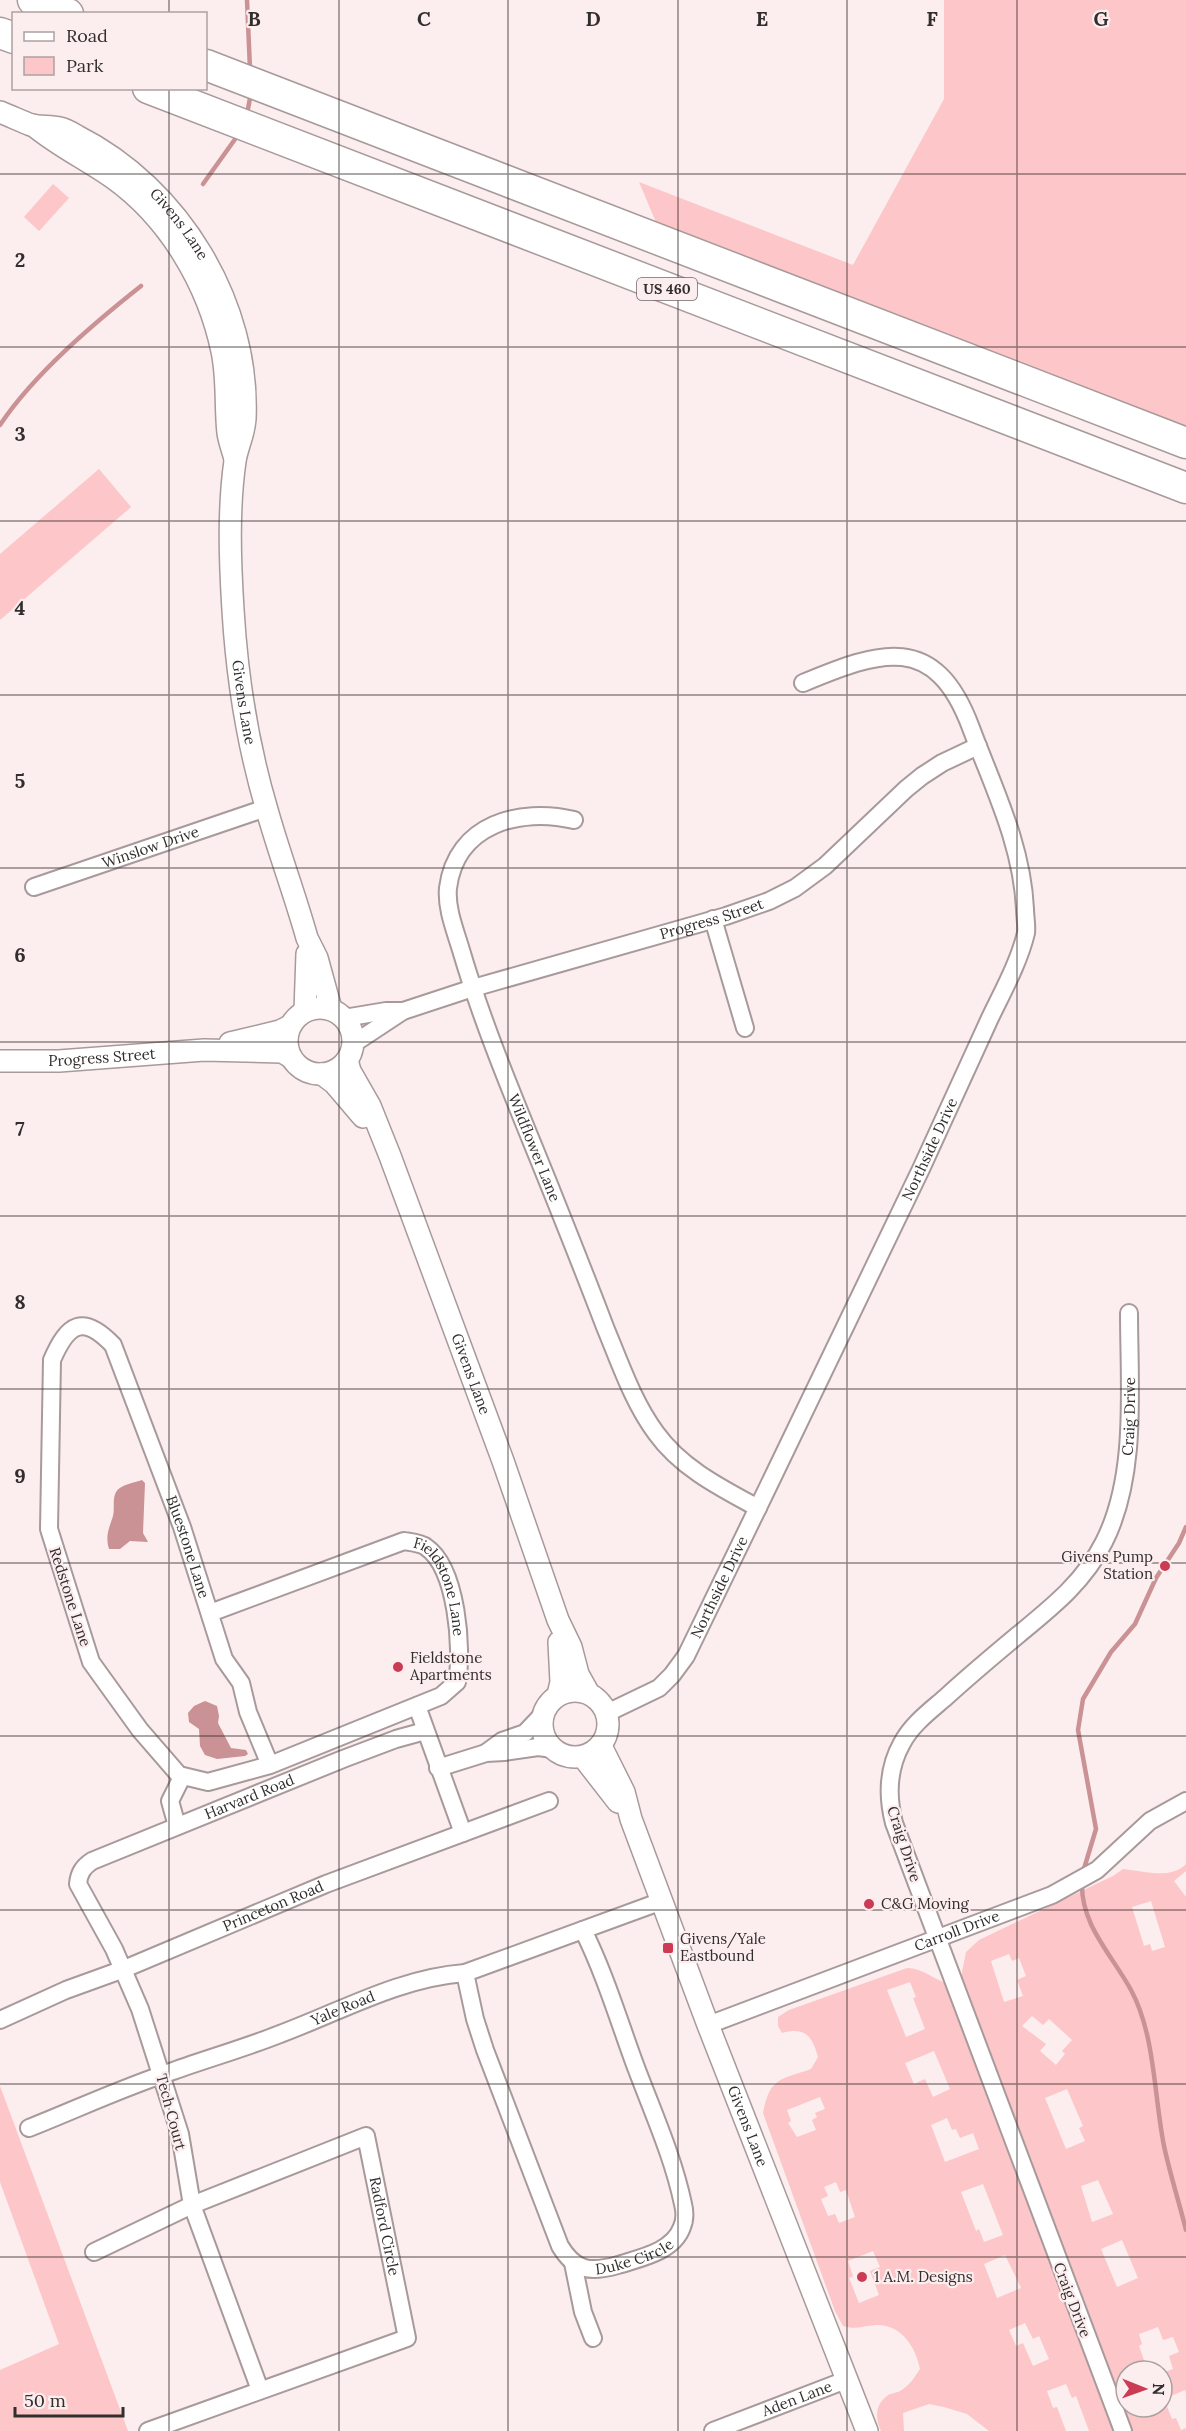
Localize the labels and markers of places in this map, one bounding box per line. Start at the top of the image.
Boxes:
place label: Givens Pump Station [1061,1547,1153,1583]
marker: Givens Pump Station [1158,1559,1172,1573]
place label: Fieldstone Apartments [409,1648,492,1684]
marker: Fieldstone Apartments [391,1660,405,1674]
place label: C&G Moving [881,1894,970,1913]
marker: C&G Moving [862,1897,876,1911]
place label: Givens/Yale Eastbound [680,1929,766,1965]
marker: Givens/Yale Eastbound [661,1941,675,1955]
place label: 1 A.M. Designs [874,2267,973,2286]
marker: 1 A.M. Designs [855,2270,869,2284]

